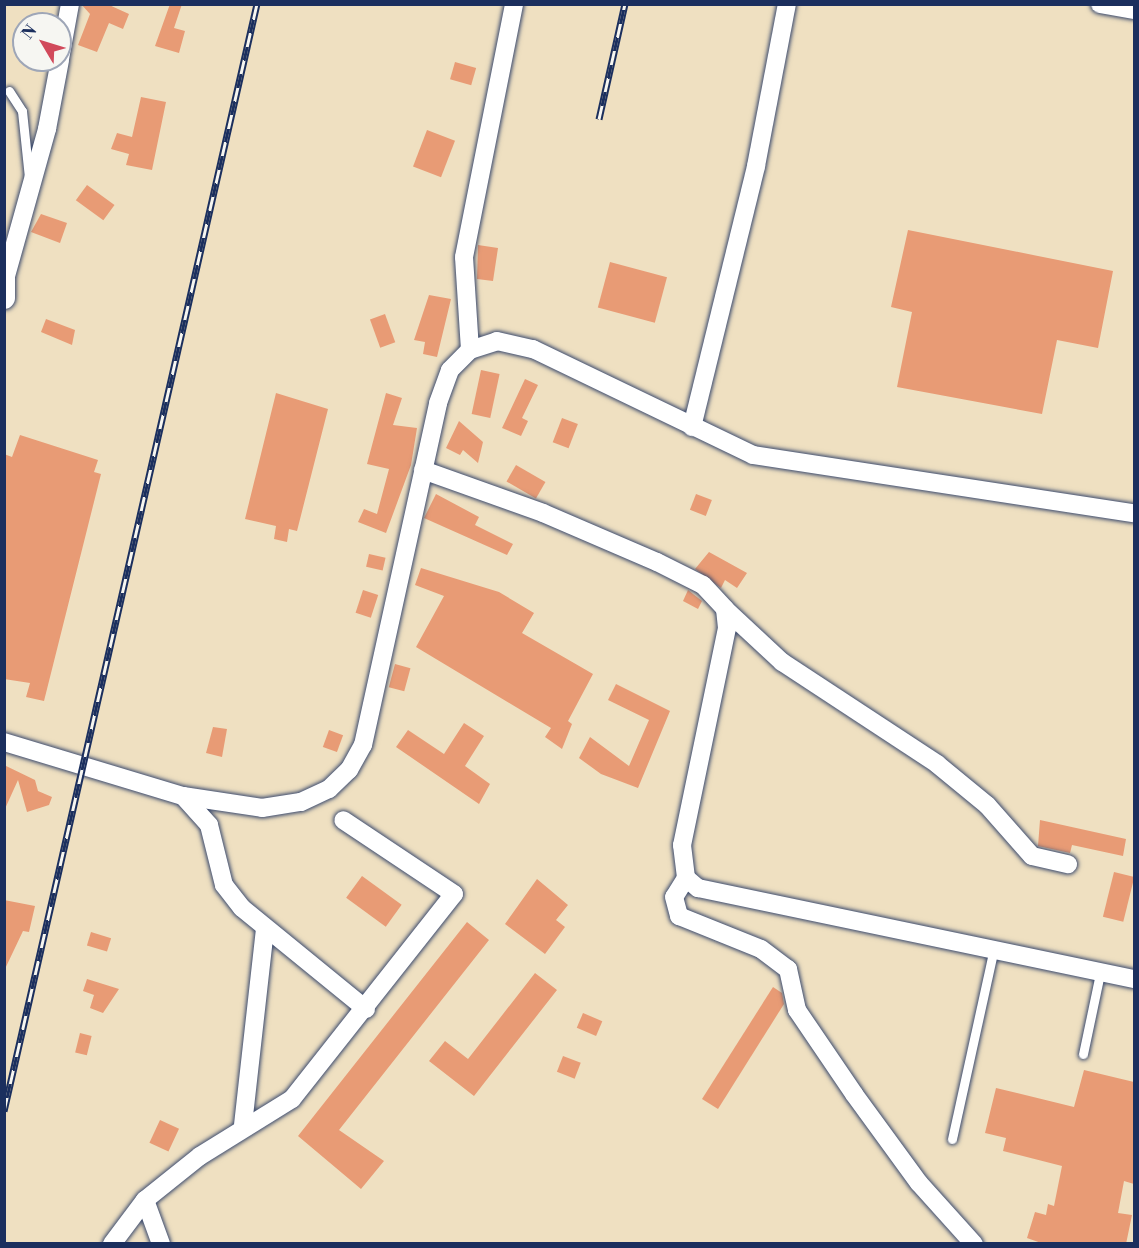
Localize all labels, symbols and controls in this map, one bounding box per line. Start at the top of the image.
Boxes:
north arrow [12,12,72,72]
text: N [18,21,41,43]

